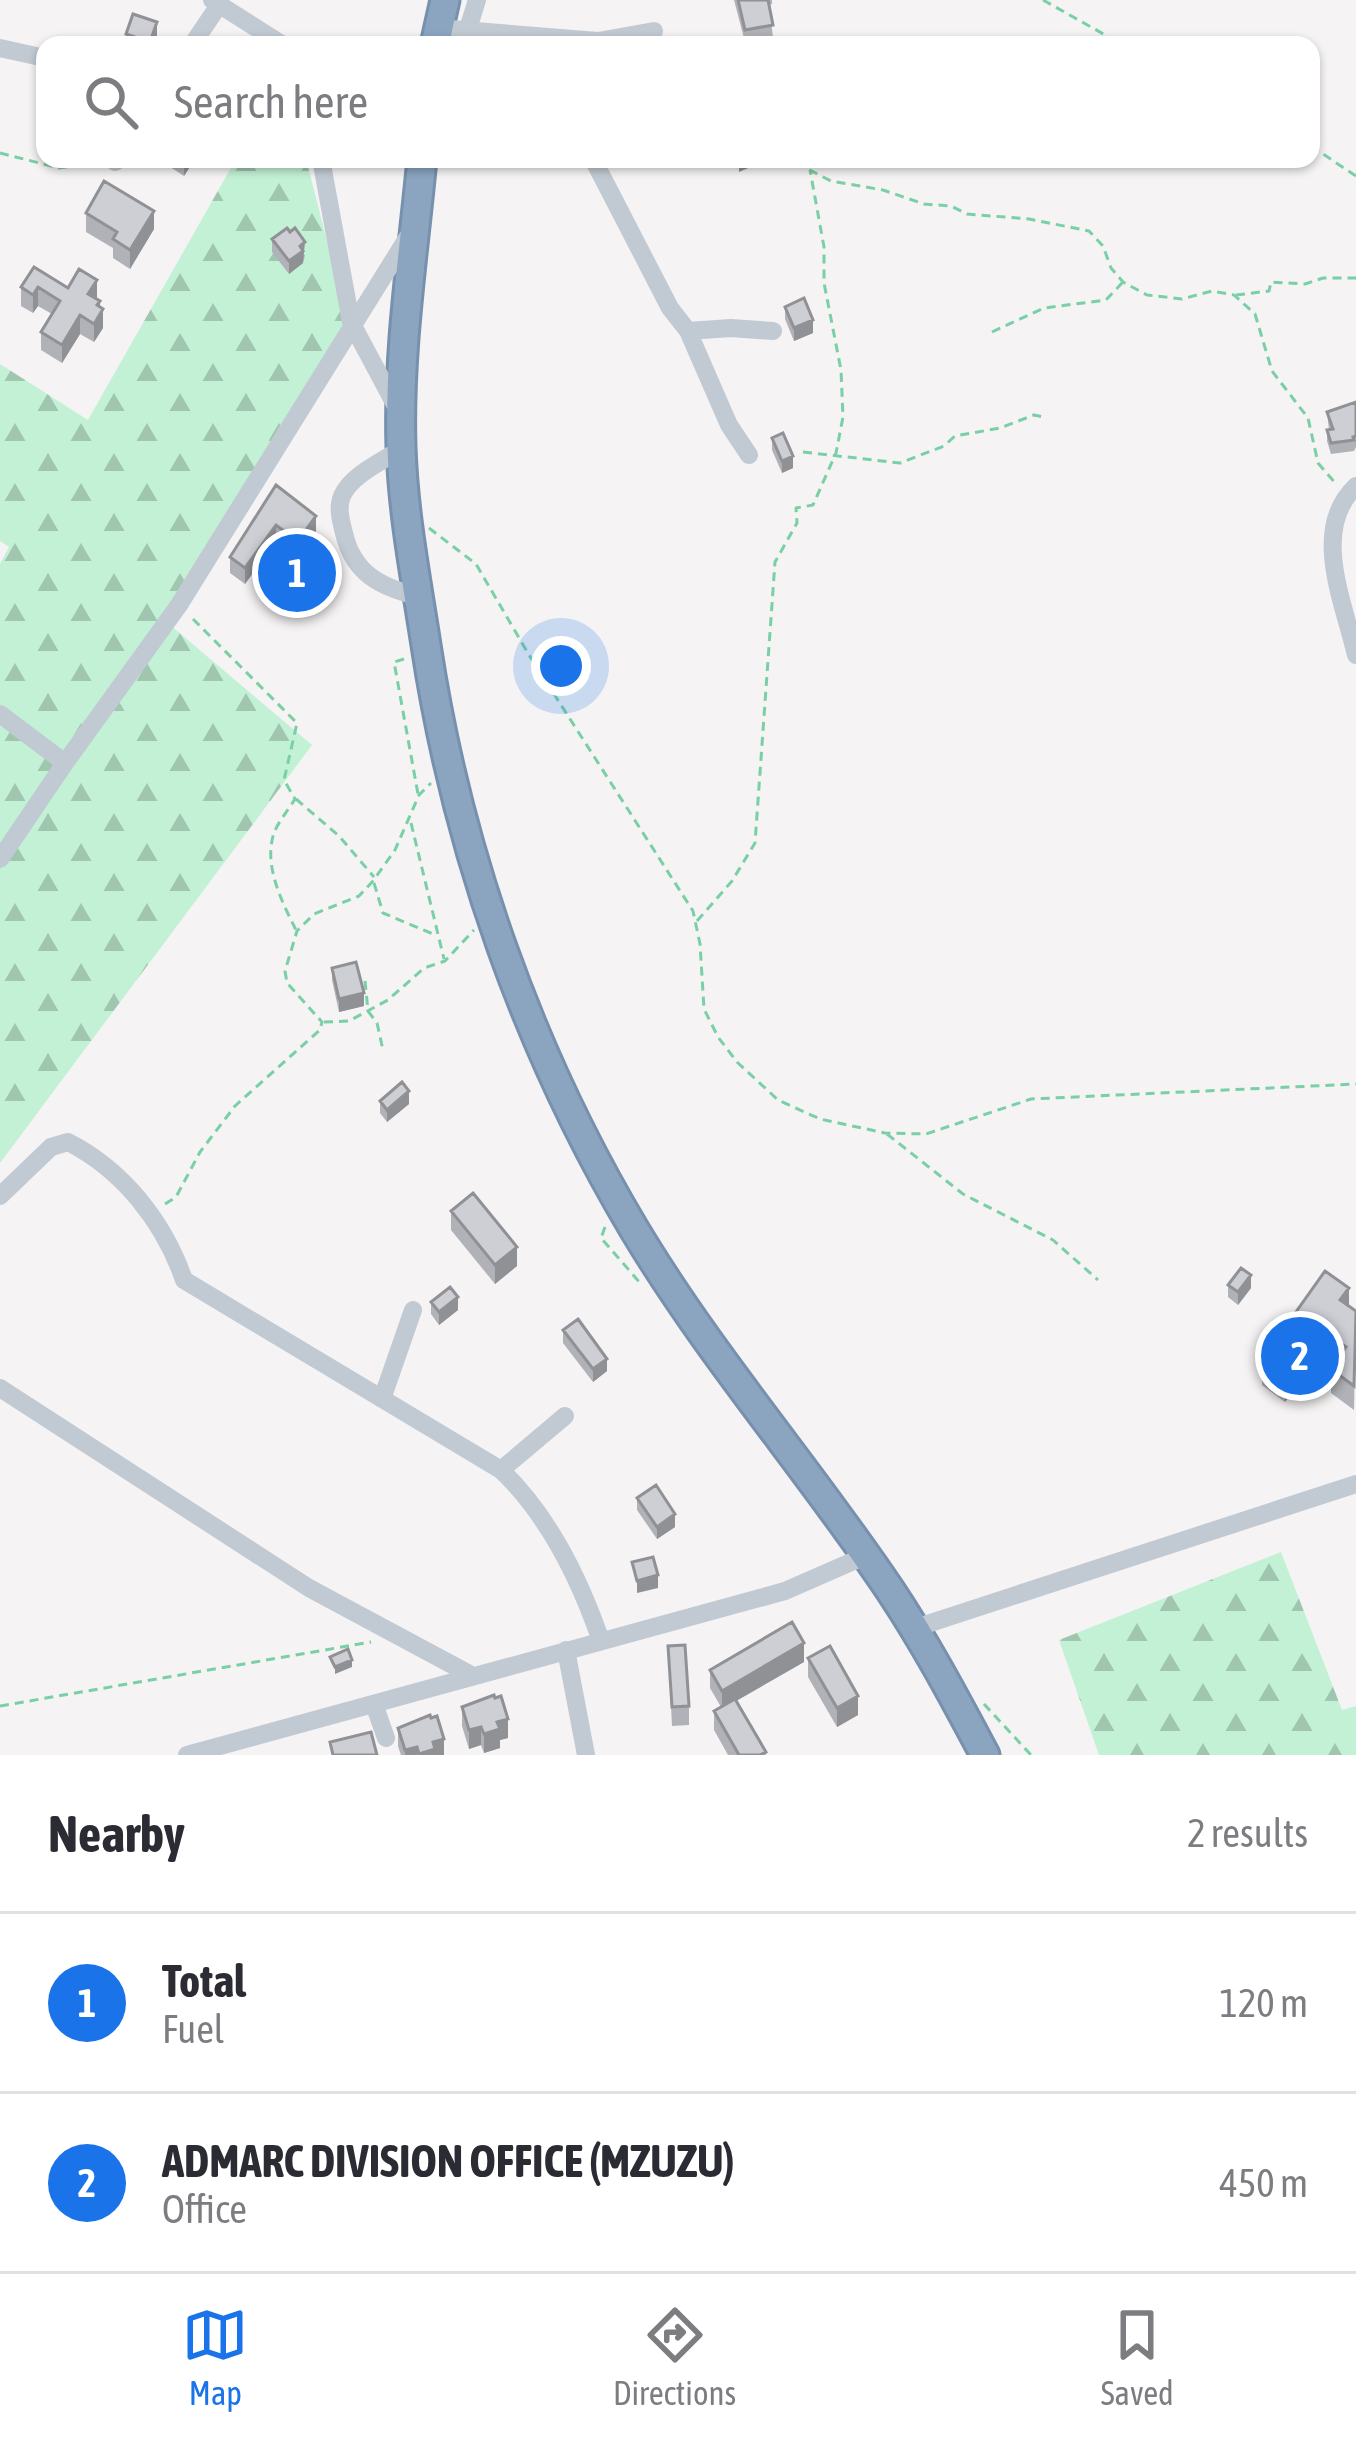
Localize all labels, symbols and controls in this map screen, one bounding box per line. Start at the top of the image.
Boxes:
search box [36,36,1320,168]
icon: search [78,69,144,135]
text: Search here [174,76,368,128]
pin: 1 [258,528,336,618]
your location [531,636,591,696]
pin: 2 [1261,1311,1339,1401]
text: Nearby [48,1804,185,1863]
text: 2 results [1187,1811,1308,1855]
text: Total [162,1955,246,2007]
text: 1 [78,1981,96,2025]
text: 120 m [1220,1981,1308,2025]
text: Fuel [162,2007,224,2051]
text: ADMARC DIVISION OFFICE (MZUZU) [162,2135,734,2187]
text: 2 [78,2161,96,2205]
text: 450 m [1220,2161,1308,2205]
text: Office [162,2187,247,2231]
tab: Map [182,2302,248,2412]
tab: Directions [613,2302,736,2412]
tab: Saved [1101,2302,1174,2412]

